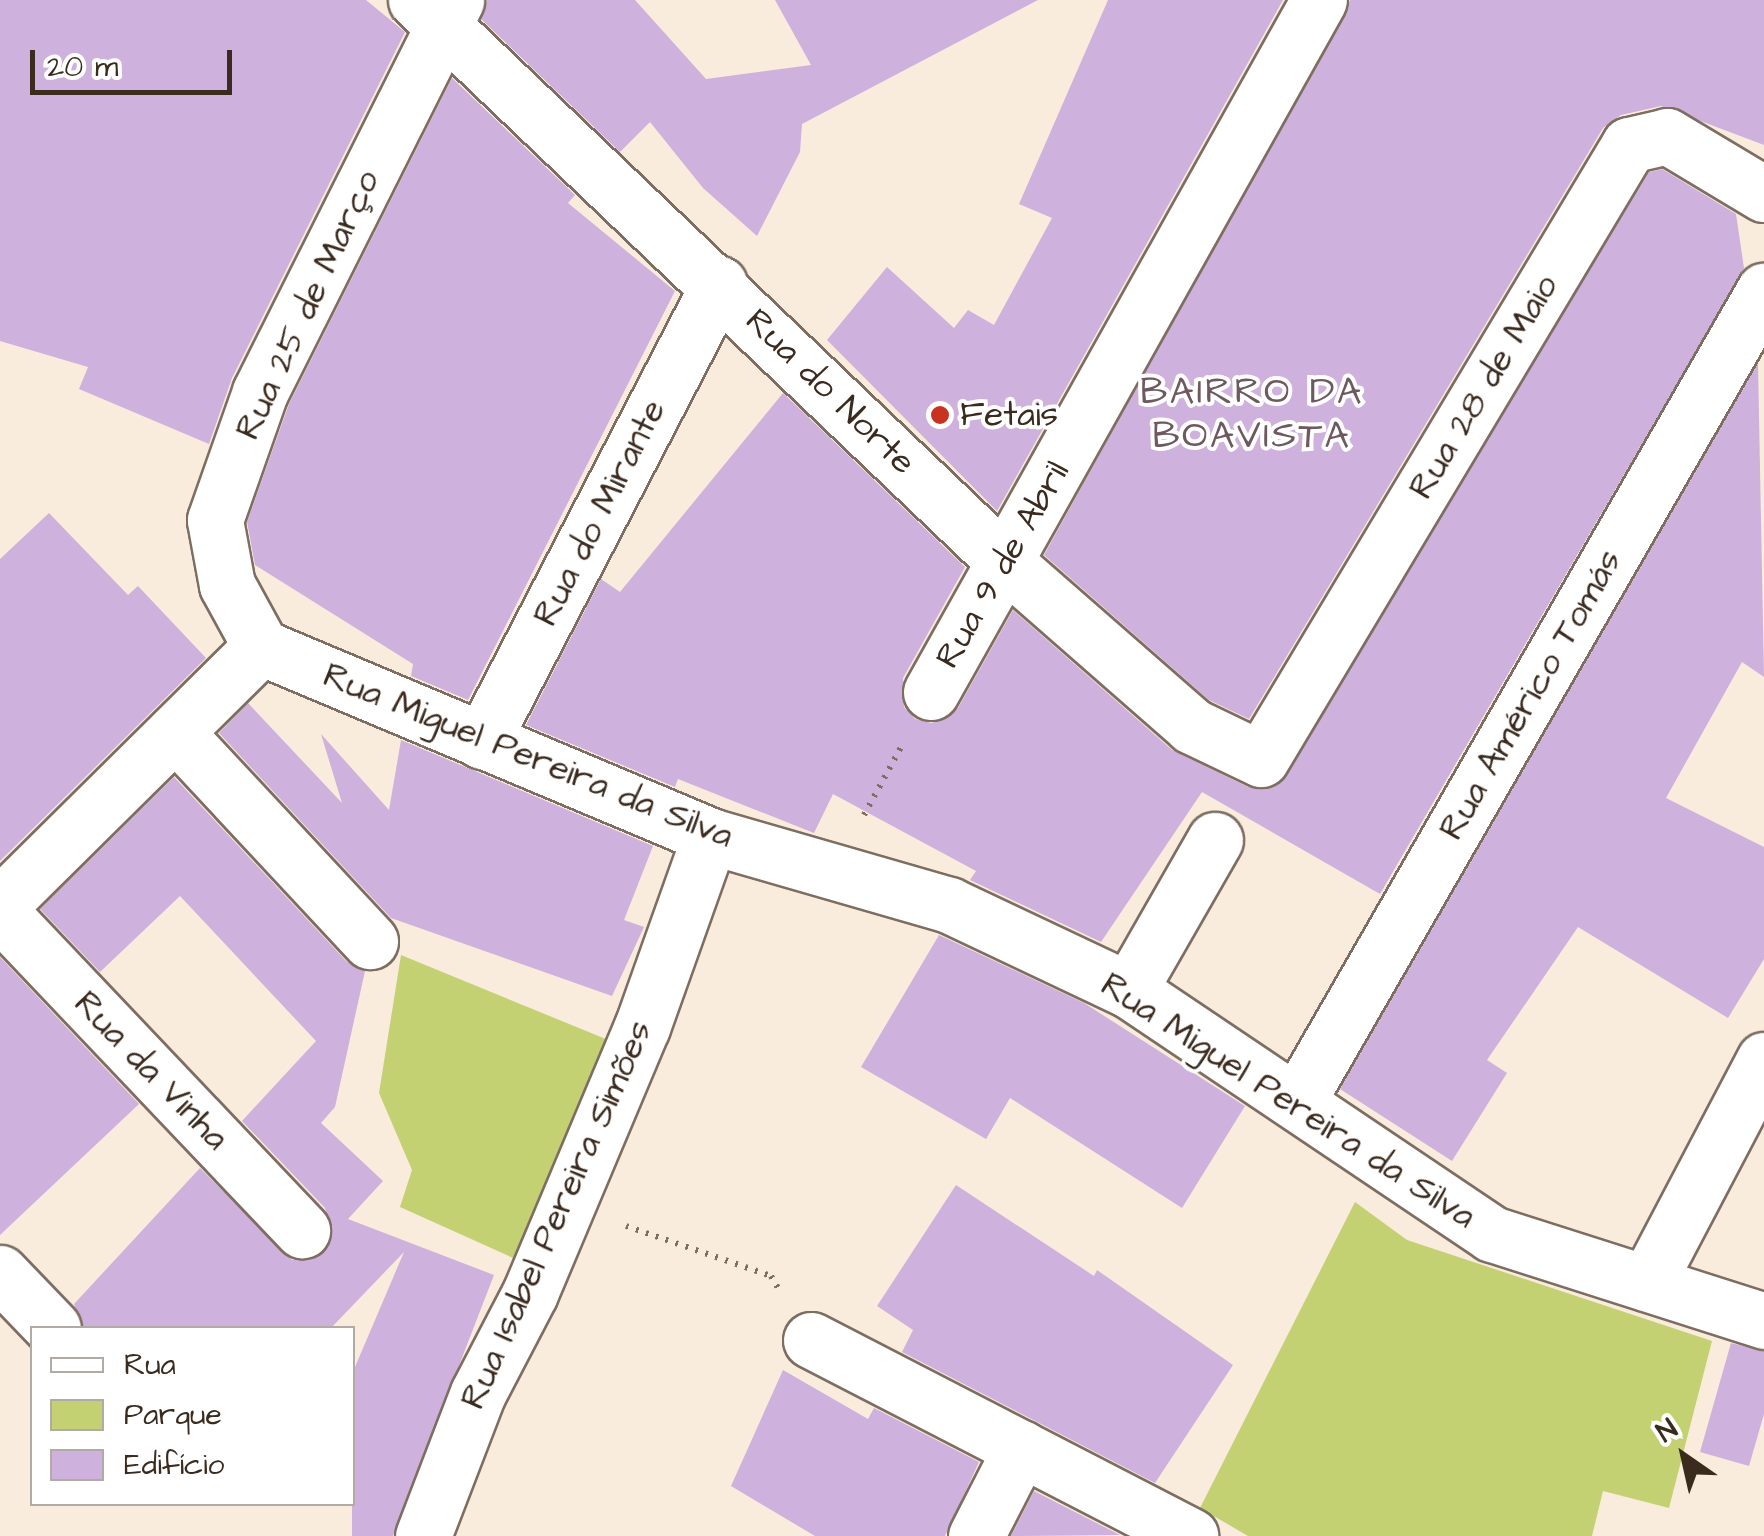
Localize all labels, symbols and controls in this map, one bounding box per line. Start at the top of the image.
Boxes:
scale bar [35,30,238,92]
text: 20 m [47,46,118,88]
street label: Rua 25 de Março [227,164,389,446]
street label: Rua 28 de Maio [1401,267,1567,507]
street label: Rua do Norte [736,300,924,484]
district label: BAIRRO DA BOAVISTA [1140,370,1364,459]
street label: Rua do Mirante [525,393,675,633]
place label: Fetais [960,394,1058,436]
marker: Fetais [929,404,951,426]
street label: Rua 9 de Abril [927,454,1079,676]
street label: Rua Américo Tomás [1431,543,1631,847]
street label: Rua Miguel Pereira da Silva [317,654,739,858]
street label: Rua Miguel Pereira da Silva [1093,964,1483,1238]
street label: Rua da Vinha [65,983,237,1159]
street label: Rua Isabel Pereira Simões [452,1014,662,1416]
legend [30,1326,355,1506]
text: Rua [124,1344,176,1386]
text: Parque [124,1394,222,1436]
north arrow [1634,1406,1734,1506]
text: N [1649,1410,1685,1452]
text: Edifício [124,1444,224,1486]

